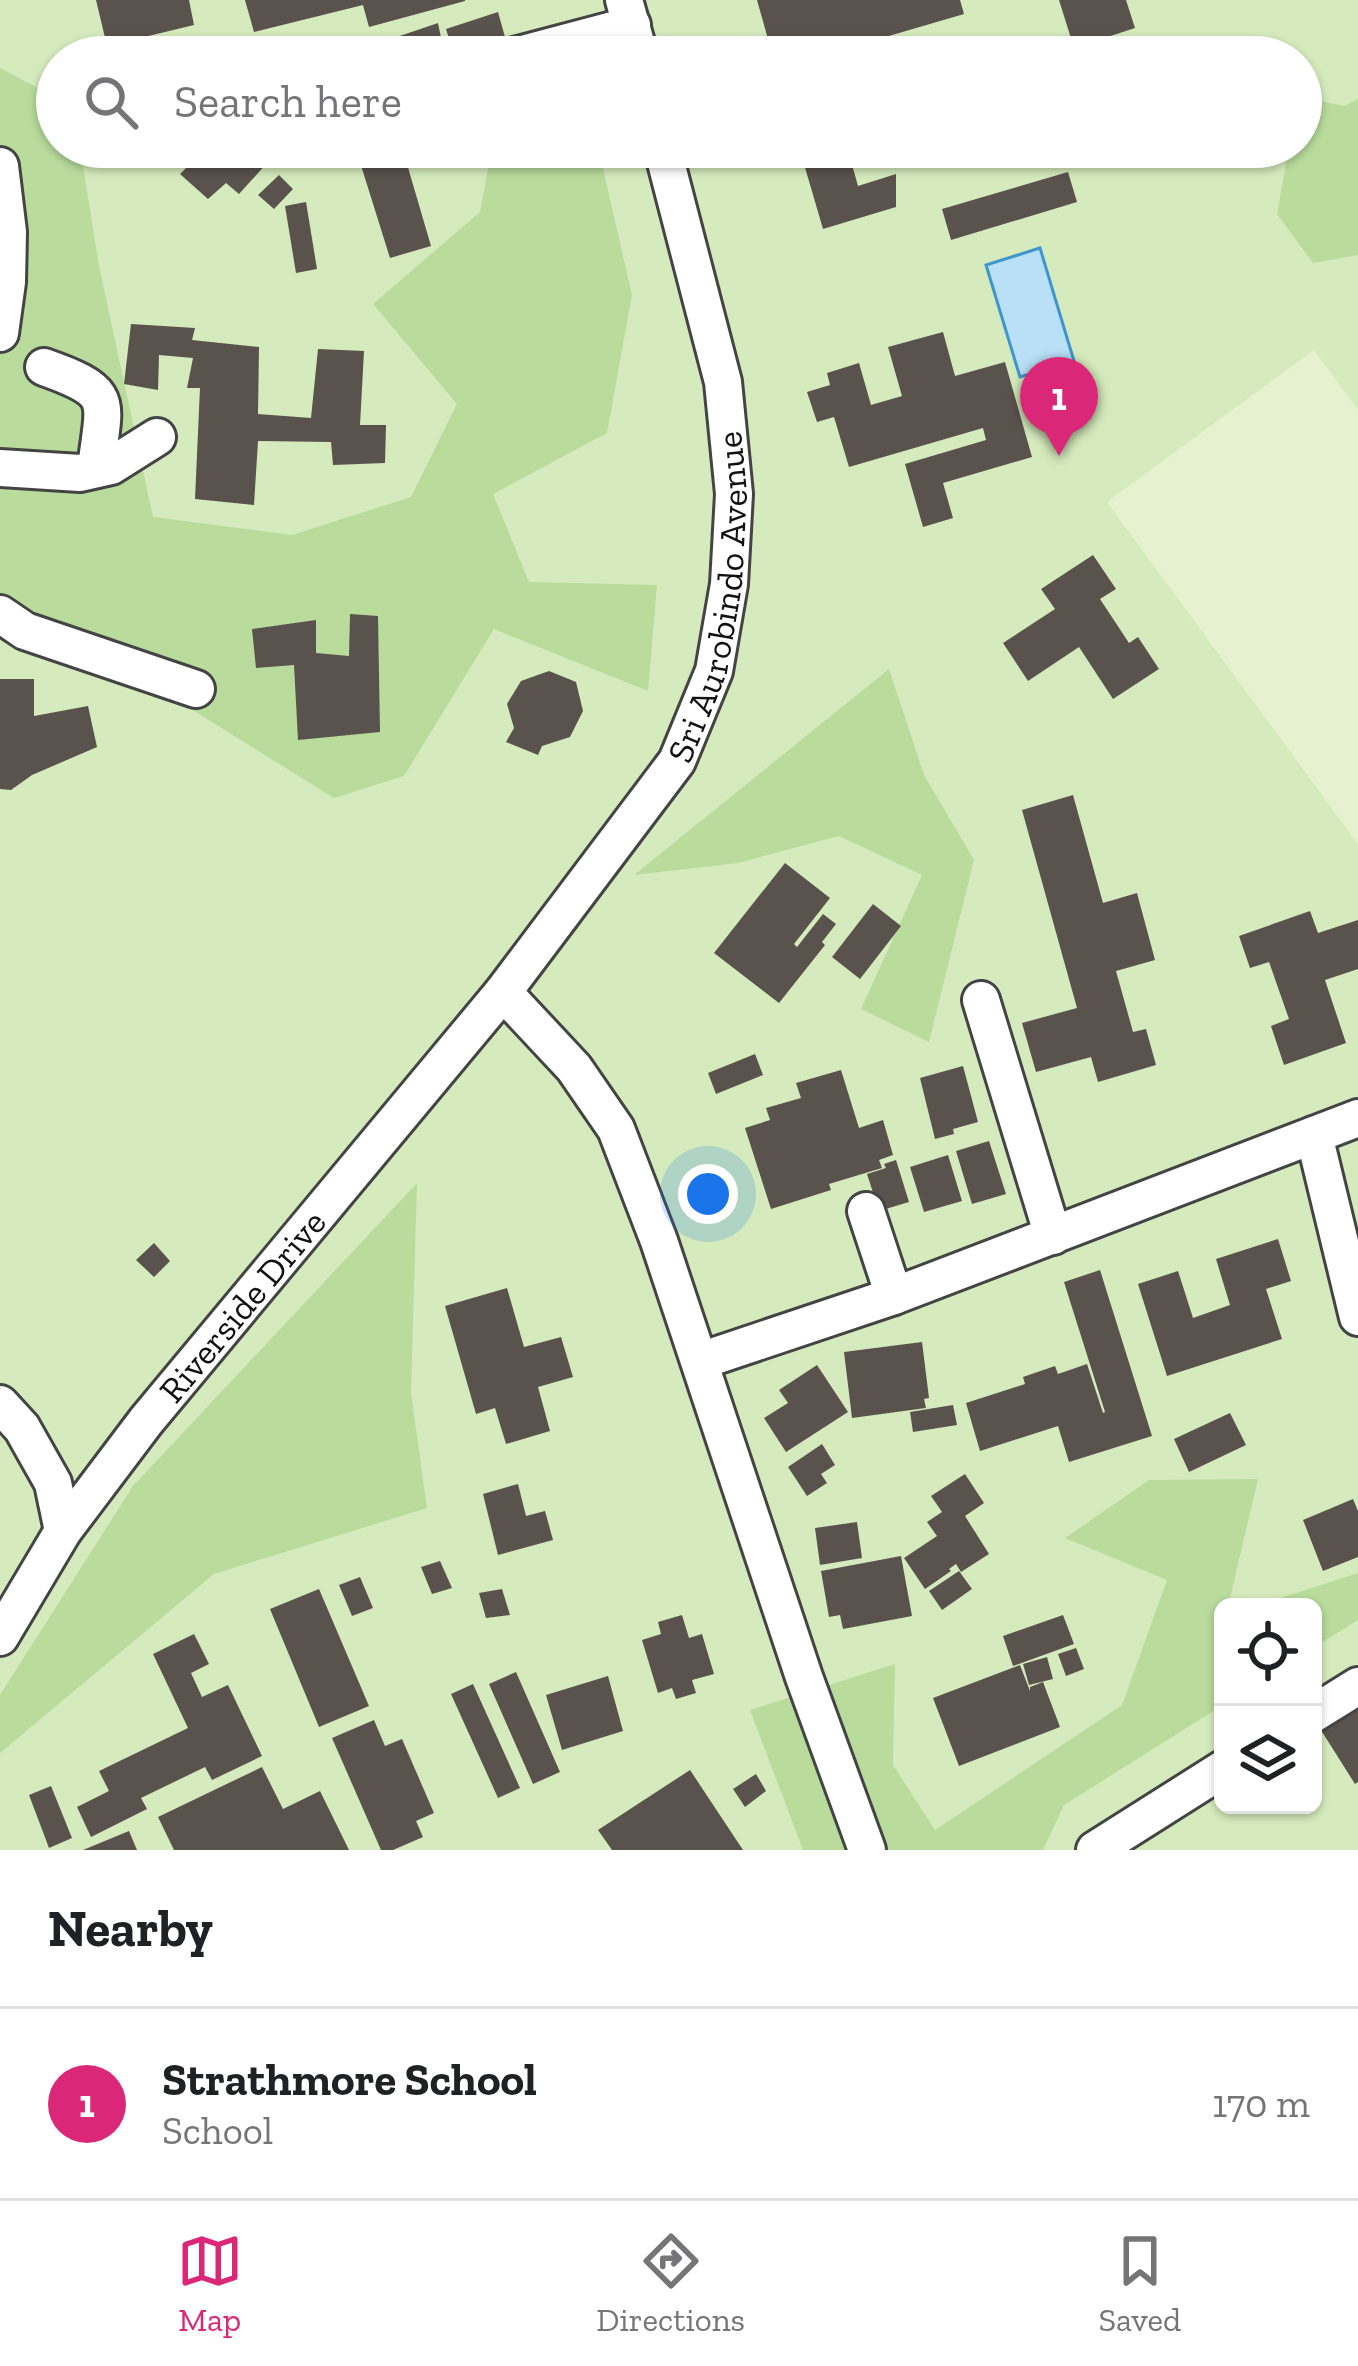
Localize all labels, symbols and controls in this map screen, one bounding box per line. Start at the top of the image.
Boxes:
search box [36,36,1322,168]
icon: search [78,69,144,135]
text: Search here [174,75,402,129]
pin: 1 [1020,357,1098,456]
street label: Sri Aurobindo Avenue [657,430,756,768]
your location [678,1164,738,1224]
street label: Riverside Drive [150,1201,334,1411]
map controls [1214,1598,1322,1814]
button: locate [1214,1598,1322,1706]
button: layers [1214,1706,1322,1814]
text: Nearby [48,1898,213,1959]
text: Strathmore School [162,2053,537,2107]
text: 1 [79,2080,95,2127]
text: 170 m [1212,2080,1310,2127]
text: School [162,2107,273,2154]
tab: Map [177,2228,243,2339]
tab: Directions [596,2228,745,2339]
tab: Saved [1099,2228,1181,2339]

